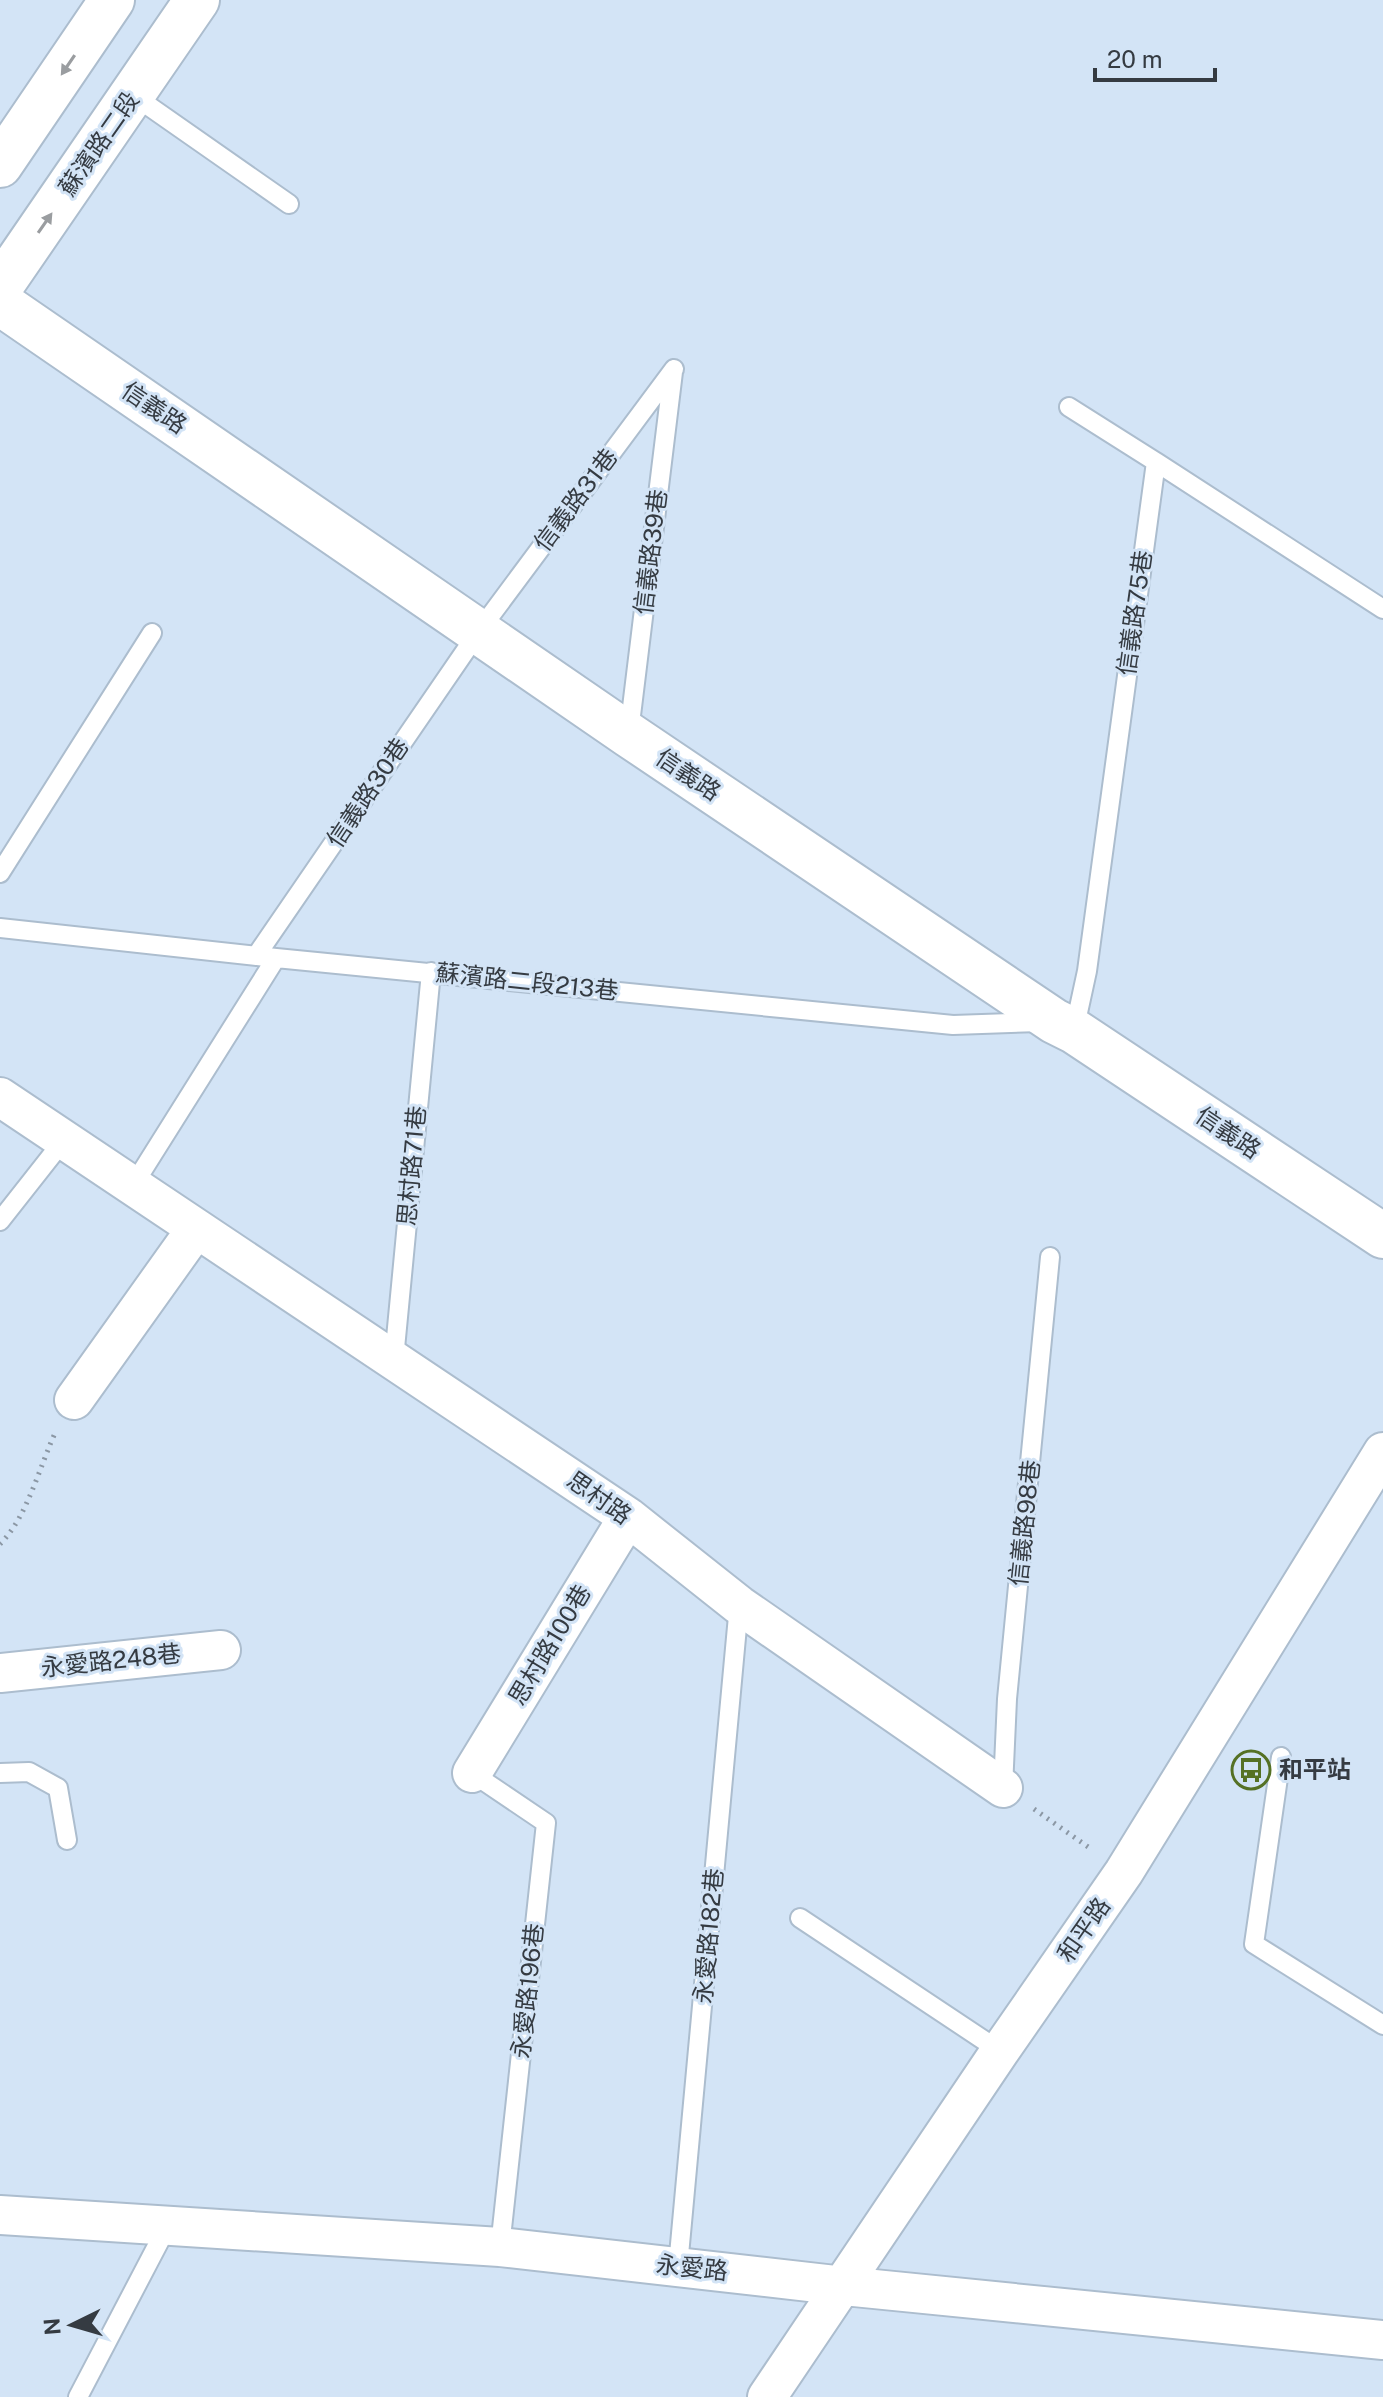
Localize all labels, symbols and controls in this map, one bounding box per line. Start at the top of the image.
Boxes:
scale bar [1095,32,1215,82]
text: 20 m [1107,45,1163,73]
one-way arrow [61,54,76,75]
street label: 蘇濱路二段 [52,86,144,201]
one-way arrow [37,212,52,233]
street label: 信義路 [117,375,192,439]
street label: 信義路31巷 [528,443,623,556]
street label: 信義路39巷 [628,488,672,616]
street label: 信義路75巷 [1111,549,1157,677]
street label: 信義路30巷 [320,733,414,852]
street label: 信義路 [651,742,726,806]
street label: 蘇濱路二段213巷 [435,958,620,1005]
street label: 信義路 [1191,1100,1266,1164]
street label: 思村路71巷 [392,1105,430,1227]
street label: 信義路98巷 [1003,1459,1045,1587]
street label: 思村路 [562,1465,637,1529]
street label: 思村路100巷 [502,1579,596,1710]
street label: 永愛路248巷 [39,1639,182,1681]
bus stop icon: 和平站 [1230,1749,1272,1791]
place label: 和平站 [1279,1755,1351,1783]
street label: 永愛路182巷 [688,1867,728,2005]
street label: 和平路 [1051,1892,1115,1967]
street label: 永愛路196巷 [506,1922,548,2060]
street label: 永愛路 [655,2249,729,2285]
north arrow [32,2285,112,2365]
text: N [38,2317,66,2336]

